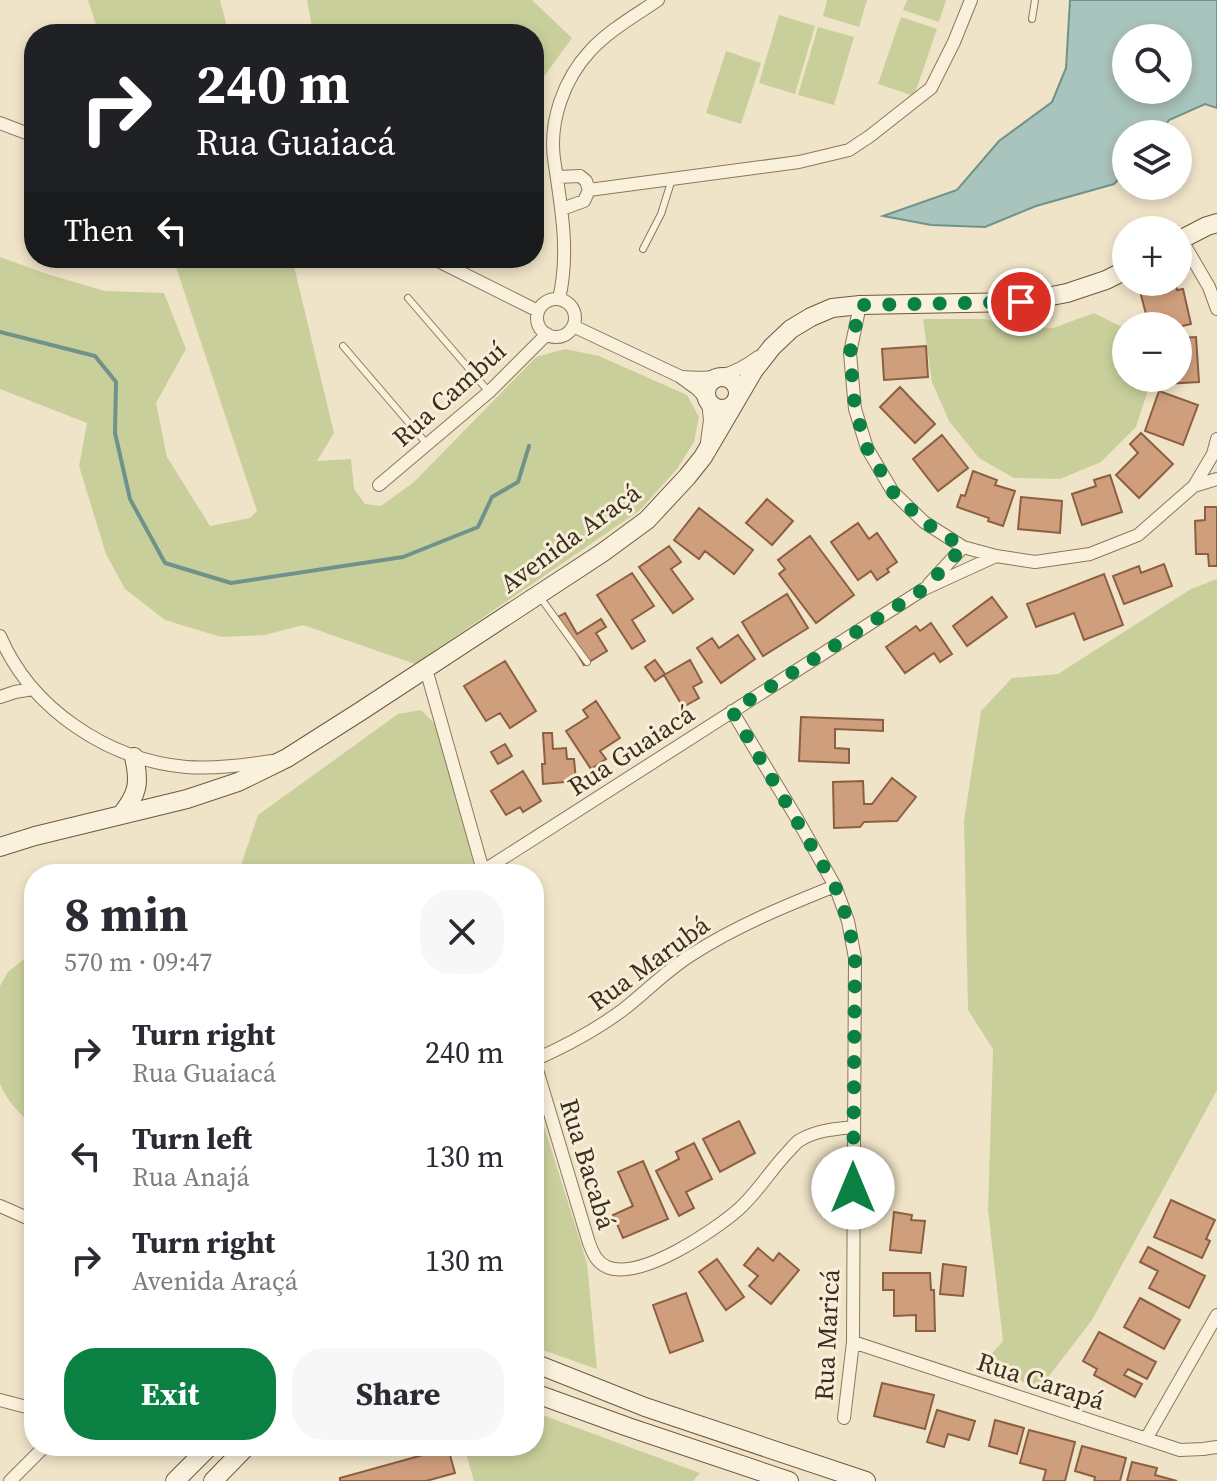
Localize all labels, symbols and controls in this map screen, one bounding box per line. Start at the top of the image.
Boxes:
map controls [1112,24,1192,392]
button: search [1112,24,1192,104]
text: 240 m [196,45,350,122]
icon: right [64,56,168,160]
text: Rua Guaiacá [196,118,396,167]
button: layers [1112,120,1192,200]
icon: left [150,208,194,252]
text: Then [64,210,134,251]
button: + [1112,216,1192,296]
pin [987,268,1055,336]
icon: arrive [999,280,1043,324]
button: − [1112,312,1192,392]
street label: Rua Cambuí [384,333,514,455]
street label: Avenida Araçá [492,474,648,601]
street label: Rua Guaiacá [561,695,702,804]
text: 8 min [64,881,189,947]
button: close [420,890,504,974]
street label: Rua Marubá [581,906,717,1019]
text: 570 m · 09:47 [64,944,212,980]
text: Turn right [132,1014,275,1055]
icon: right [64,1030,108,1074]
text: 240 m [425,1032,504,1073]
text: Rua Guaiacá [132,1055,276,1091]
street label: Rua Bacabá [551,1094,625,1234]
text: Turn left [132,1118,252,1159]
icon: left [64,1134,108,1178]
text: 130 m [425,1136,504,1177]
position arrow [811,1146,895,1230]
text: Rua Anajá [132,1159,250,1195]
text: Turn right [132,1222,275,1263]
icon: right [64,1238,108,1282]
text: 130 m [425,1240,504,1281]
text: Avenida Araçá [132,1263,298,1299]
street label: Rua Maricá [806,1267,848,1402]
street label: Rua Carapá [972,1343,1110,1419]
button: Exit [64,1348,276,1440]
button: Share [292,1348,504,1440]

